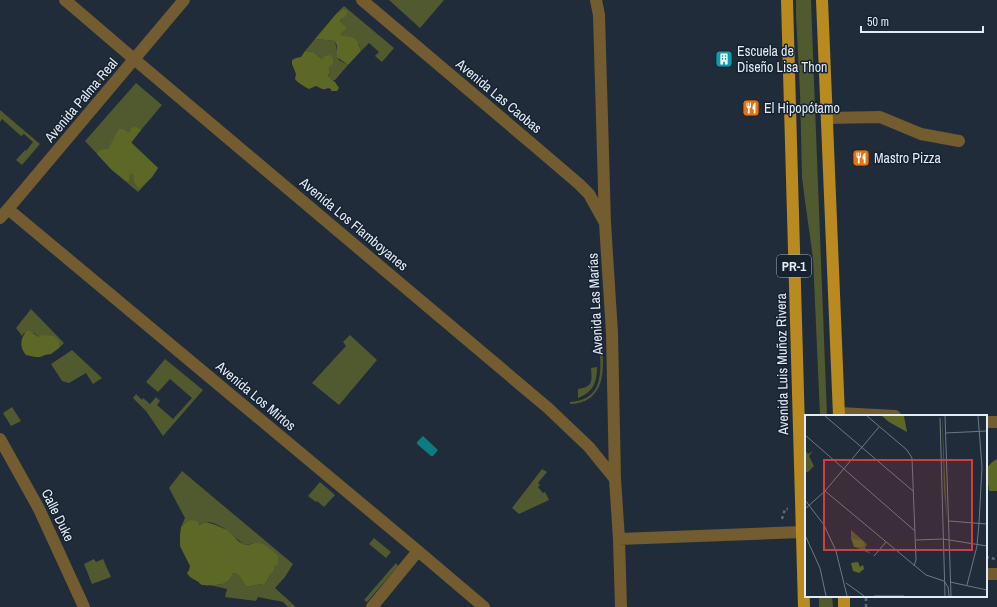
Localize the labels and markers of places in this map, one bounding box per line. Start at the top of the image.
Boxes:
place label: Escuela de Diseño Lisa Thon [737,42,827,76]
building icon: Escuela de Diseño Lisa Thon [714,49,734,69]
restaurant icon: El Hipopótamo [741,98,761,118]
place label: El Hipopótamo [764,99,840,117]
restaurant icon: Mastro Pizza [851,148,871,168]
place label: Mastro Pizza [874,149,942,167]

